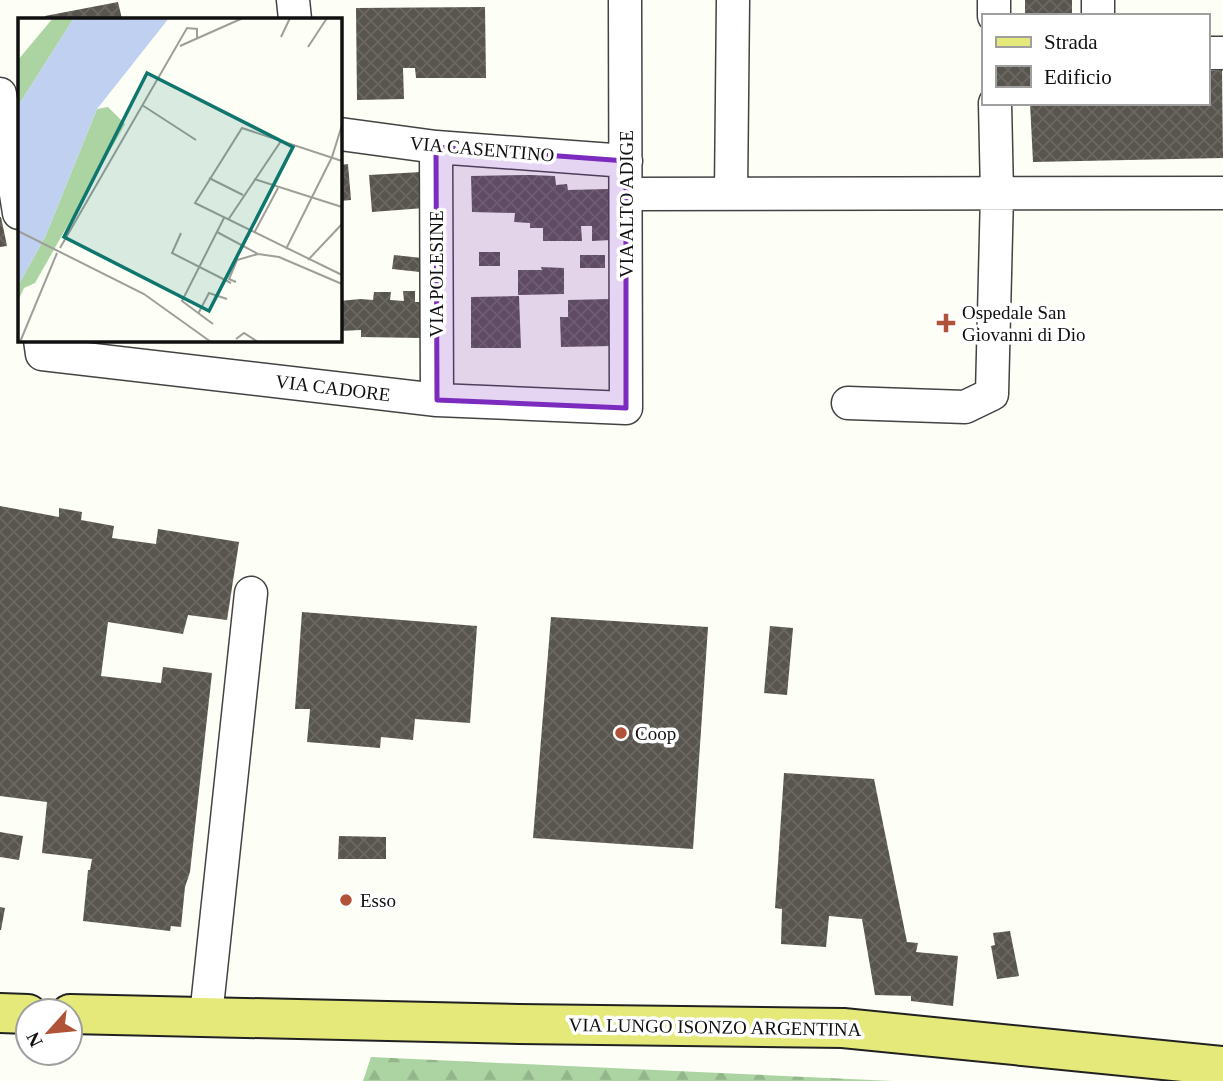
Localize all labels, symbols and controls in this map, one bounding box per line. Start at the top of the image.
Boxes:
legend [982,14,1209,105]
inset map [18,18,341,341]
text: Strada [1044,30,1098,54]
text: Edificio [1044,65,1112,89]
street label: VIA ALTO ADIGE [616,130,637,278]
street label: VIA CASENTINO [409,132,555,166]
street label: VIA POLESINE [426,210,447,338]
place label: Ospedale San Giovanni di Dio [962,302,1086,345]
marker: Ospedale San Giovanni di Dio [936,313,956,333]
street label: VIA CADORE [274,371,392,405]
place label: Coop [635,723,676,744]
marker: Coop [613,725,629,741]
place label: Esso [360,890,396,911]
marker: Esso [338,892,354,908]
north arrow [14,997,84,1067]
street label: VIA LUNGO ISONZO ARGENTINA [568,1014,862,1040]
text: N [22,1028,47,1050]

